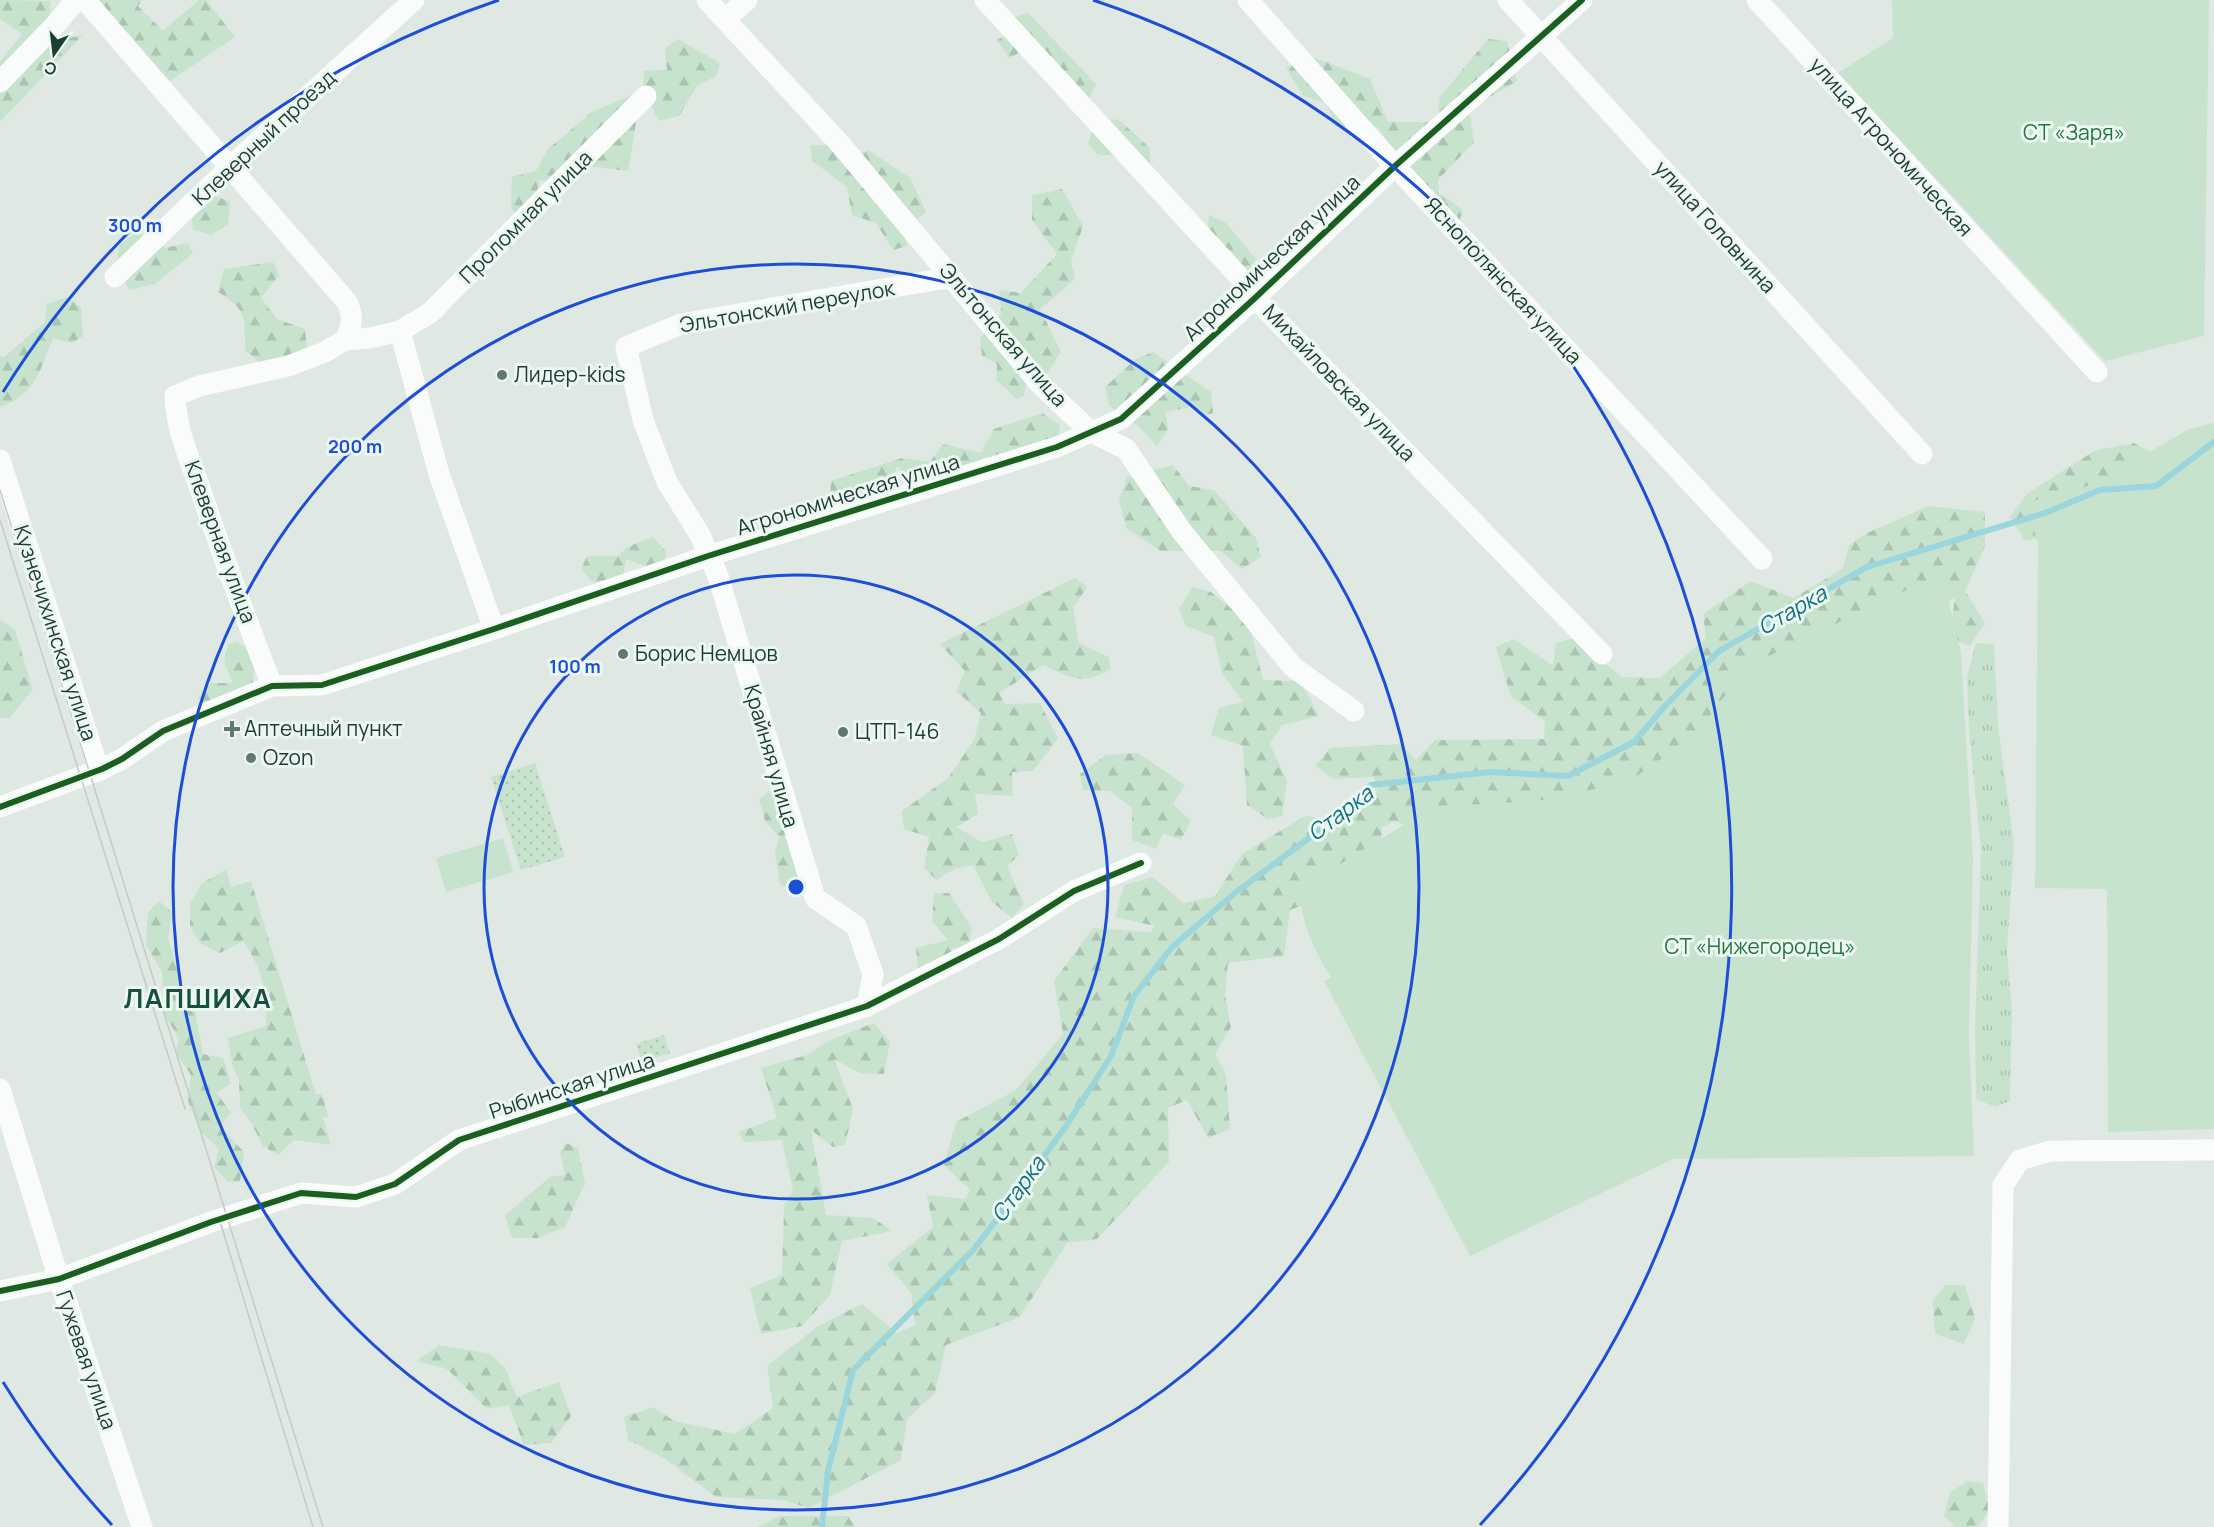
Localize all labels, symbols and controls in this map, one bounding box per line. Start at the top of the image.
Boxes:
north arrow [24,24,84,84]
street label: улица Агрономическая [1804,51,1980,242]
text: С [42,56,59,81]
street label: Клеверный проезд [186,63,341,211]
park label: СТ «Заря» [2023,118,2125,146]
street label: Проломная улица [453,144,598,289]
street label: улица Головнина [1649,154,1783,299]
street label: Агрономическая улица [1177,168,1366,347]
street label: Яснополянская улица [1419,191,1589,370]
text: 300 m [108,213,162,237]
street label: Эльтонская улица [933,256,1074,412]
street label: Эльтонский переулок [677,273,897,339]
street label: Михайловская улица [1257,298,1422,467]
place label: Лидер-kids [514,360,626,388]
marker: Лидер-kids [495,368,509,382]
text: 200 m [328,434,382,458]
street label: Агрономическая улица [733,447,963,541]
street label: Клеверная улица [179,456,263,627]
street label: Кузнечихинская улица [8,521,104,744]
water label: Старка [1752,577,1833,642]
place label: Борис Немцов [635,639,778,667]
marker: Борис Немцов [616,647,630,661]
text: 100 m [549,654,601,678]
street label: Крайняя улица [738,681,806,831]
place label: Аптечный пункт [244,714,403,742]
place label: ЦТП-146 [855,717,940,745]
marker: Аптечный пункт [225,722,239,736]
marker: ЦТП-146 [836,725,850,739]
place label: Ozon [263,743,313,771]
marker: Ozon [244,751,258,765]
water label: Старка [1301,777,1380,847]
centre of rings [786,877,806,897]
park label: СТ «Нижегородец» [1664,932,1856,960]
district label: ЛАПШИХА [124,979,272,1016]
street label: Рыбинская улица [485,1045,658,1125]
water label: Старка [984,1148,1053,1228]
street label: Гужевая улица [50,1286,124,1433]

